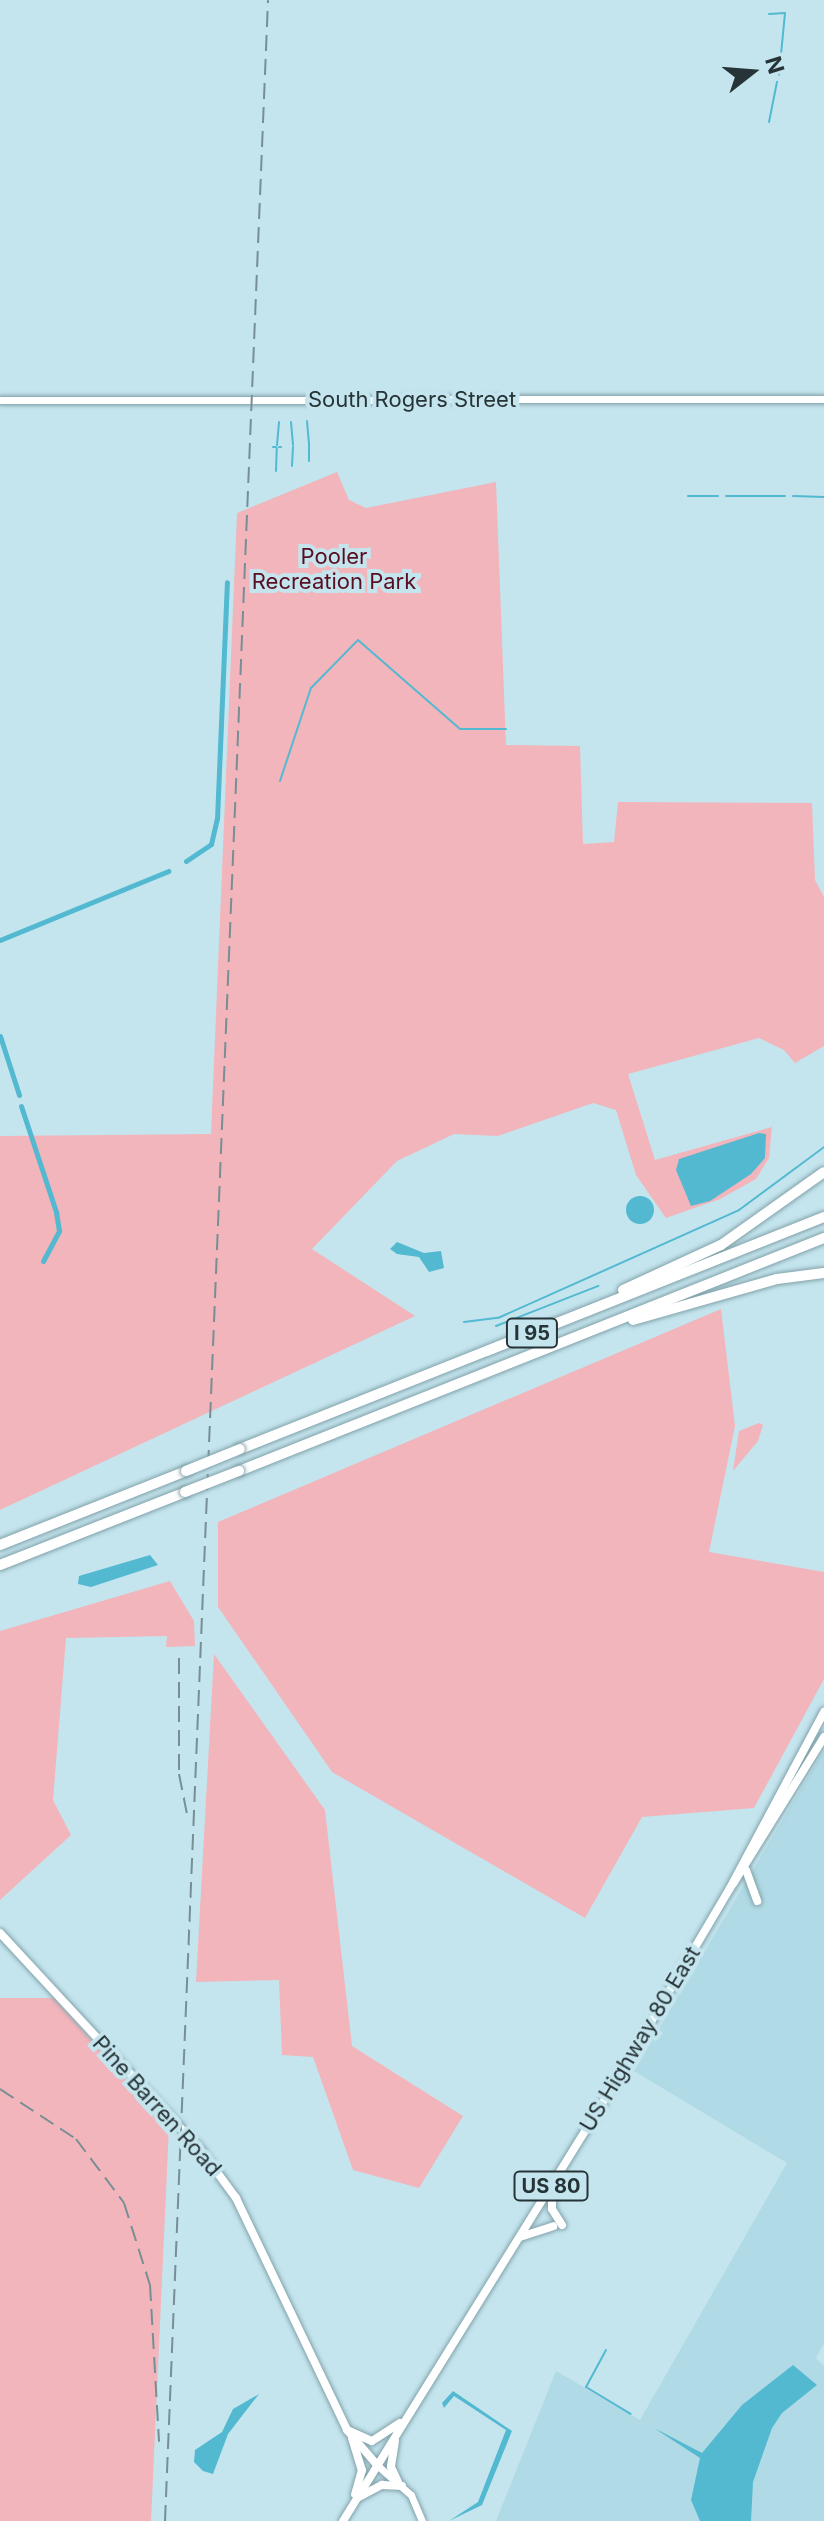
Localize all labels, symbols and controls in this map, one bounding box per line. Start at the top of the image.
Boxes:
north arrow [712,32,792,112]
text: N [760,53,790,77]
street label: South Rogers Street [308,387,516,413]
park label: Pooler Recreation Park [252,543,416,594]
road number: I 95 [504,1317,560,1349]
street label: US Highway 80 East [574,1942,706,2136]
street label: Pine Barren Road [87,2030,227,2182]
road number: US 80 [513,2170,589,2202]

